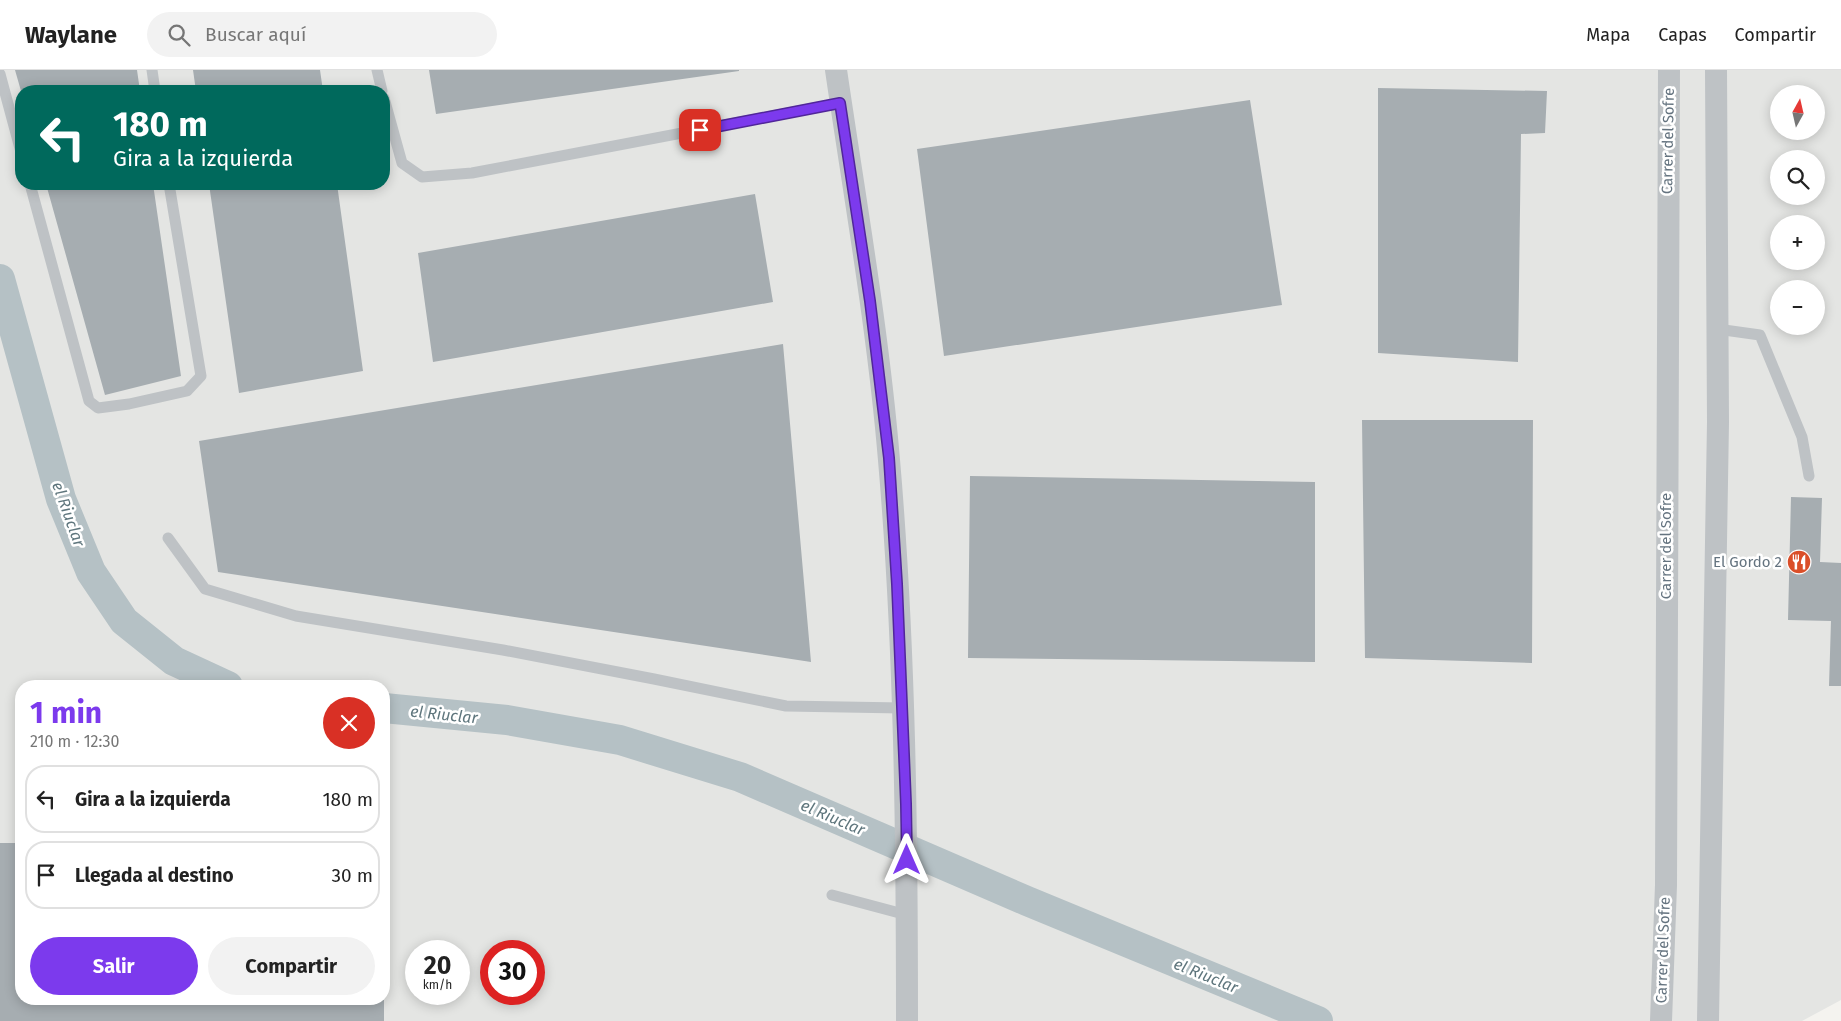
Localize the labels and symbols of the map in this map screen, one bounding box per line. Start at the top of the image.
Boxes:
north arrow [1770,85,1825,140]
street label: Carrer del Sofre [1658,88,1678,194]
pin [679,109,721,151]
water label: el Riuclar [48,479,89,550]
street label: Carrer del Sofre [1657,493,1675,599]
restaurant icon: El Gordo 2 [1786,549,1812,575]
place label: El Gordo 2 [1713,553,1782,571]
water label: el Riuclar [409,702,479,728]
water label: el Riuclar [798,796,868,840]
position arrow [880,833,932,885]
street label: Carrer del Sofre [1652,896,1674,1004]
speed limit sign: 30 [480,940,545,1005]
water label: el Riuclar [1171,954,1242,997]

